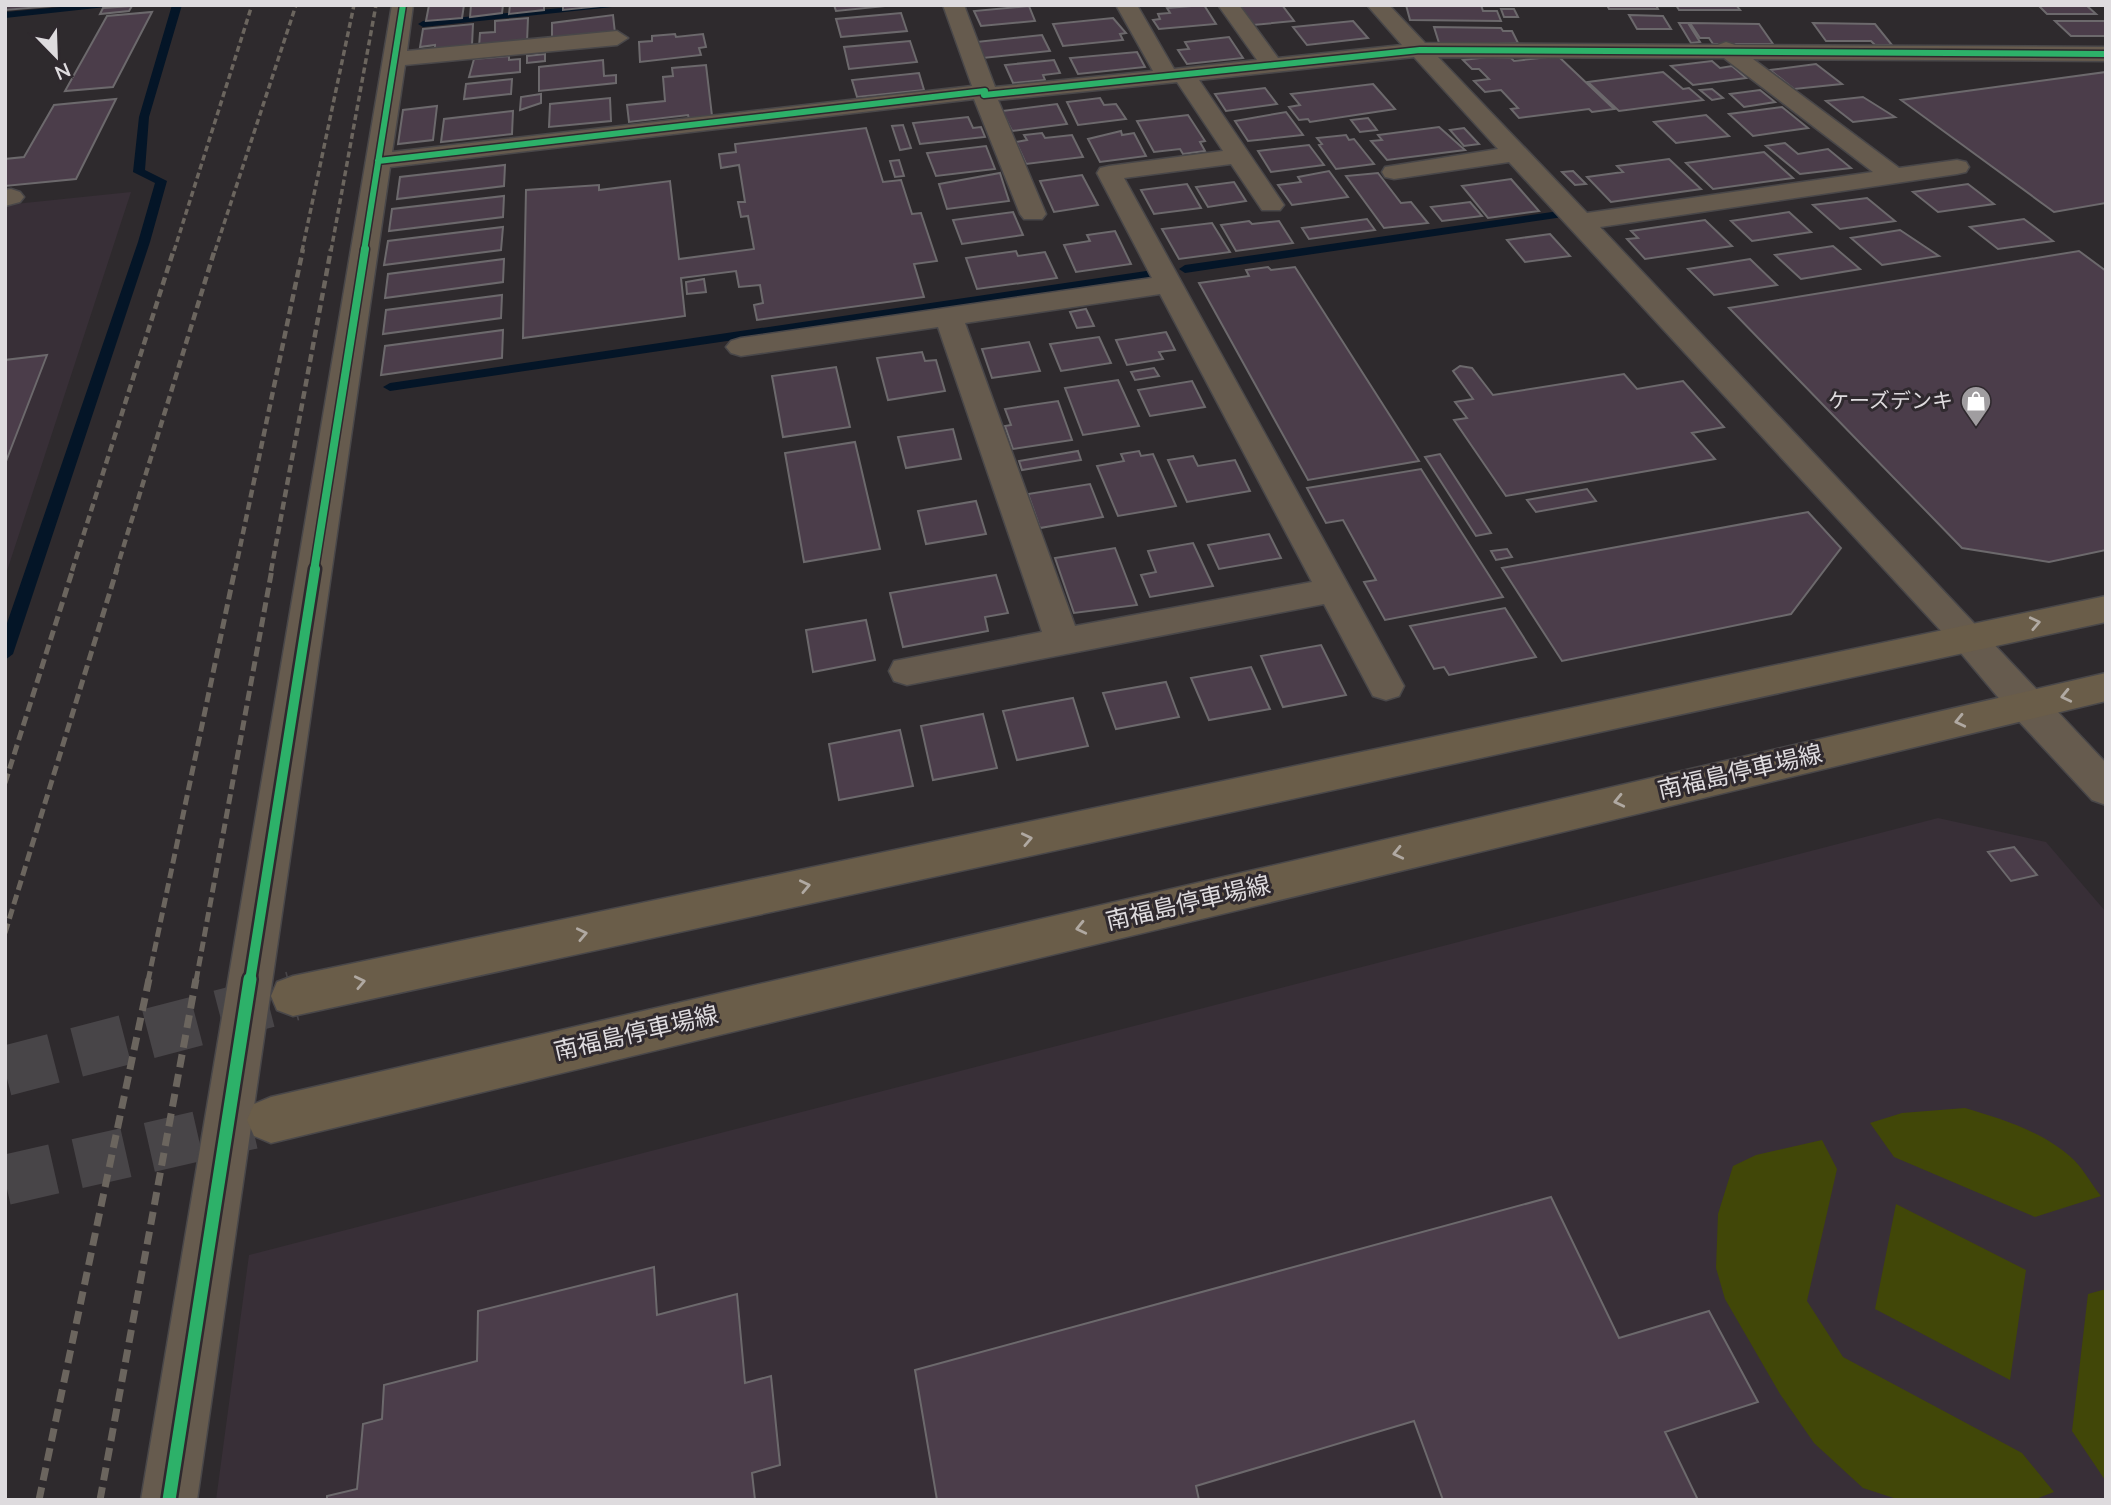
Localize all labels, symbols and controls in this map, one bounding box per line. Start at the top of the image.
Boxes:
north arrow [21,21,91,91]
text: N [52,59,74,86]
shop icon: ケーズデンキ [1959,384,1993,428]
place label: ケーズデンキ [1828,387,1953,412]
one-way arrow [2029,617,2041,632]
one-way arrow [2060,688,2072,702]
one-way arrow [1954,712,1966,727]
street label: 南福島停車場線 [1655,738,1825,804]
one-way arrow [1613,793,1625,807]
one-way arrow [1021,832,1033,847]
one-way arrow [1392,845,1404,860]
street label: 南福島停車場線 [1103,869,1273,935]
one-way arrow [799,880,811,895]
one-way arrow [1075,920,1087,934]
one-way arrow [576,927,588,942]
one-way arrow [354,975,366,990]
street label: 南福島停車場線 [551,999,721,1065]

